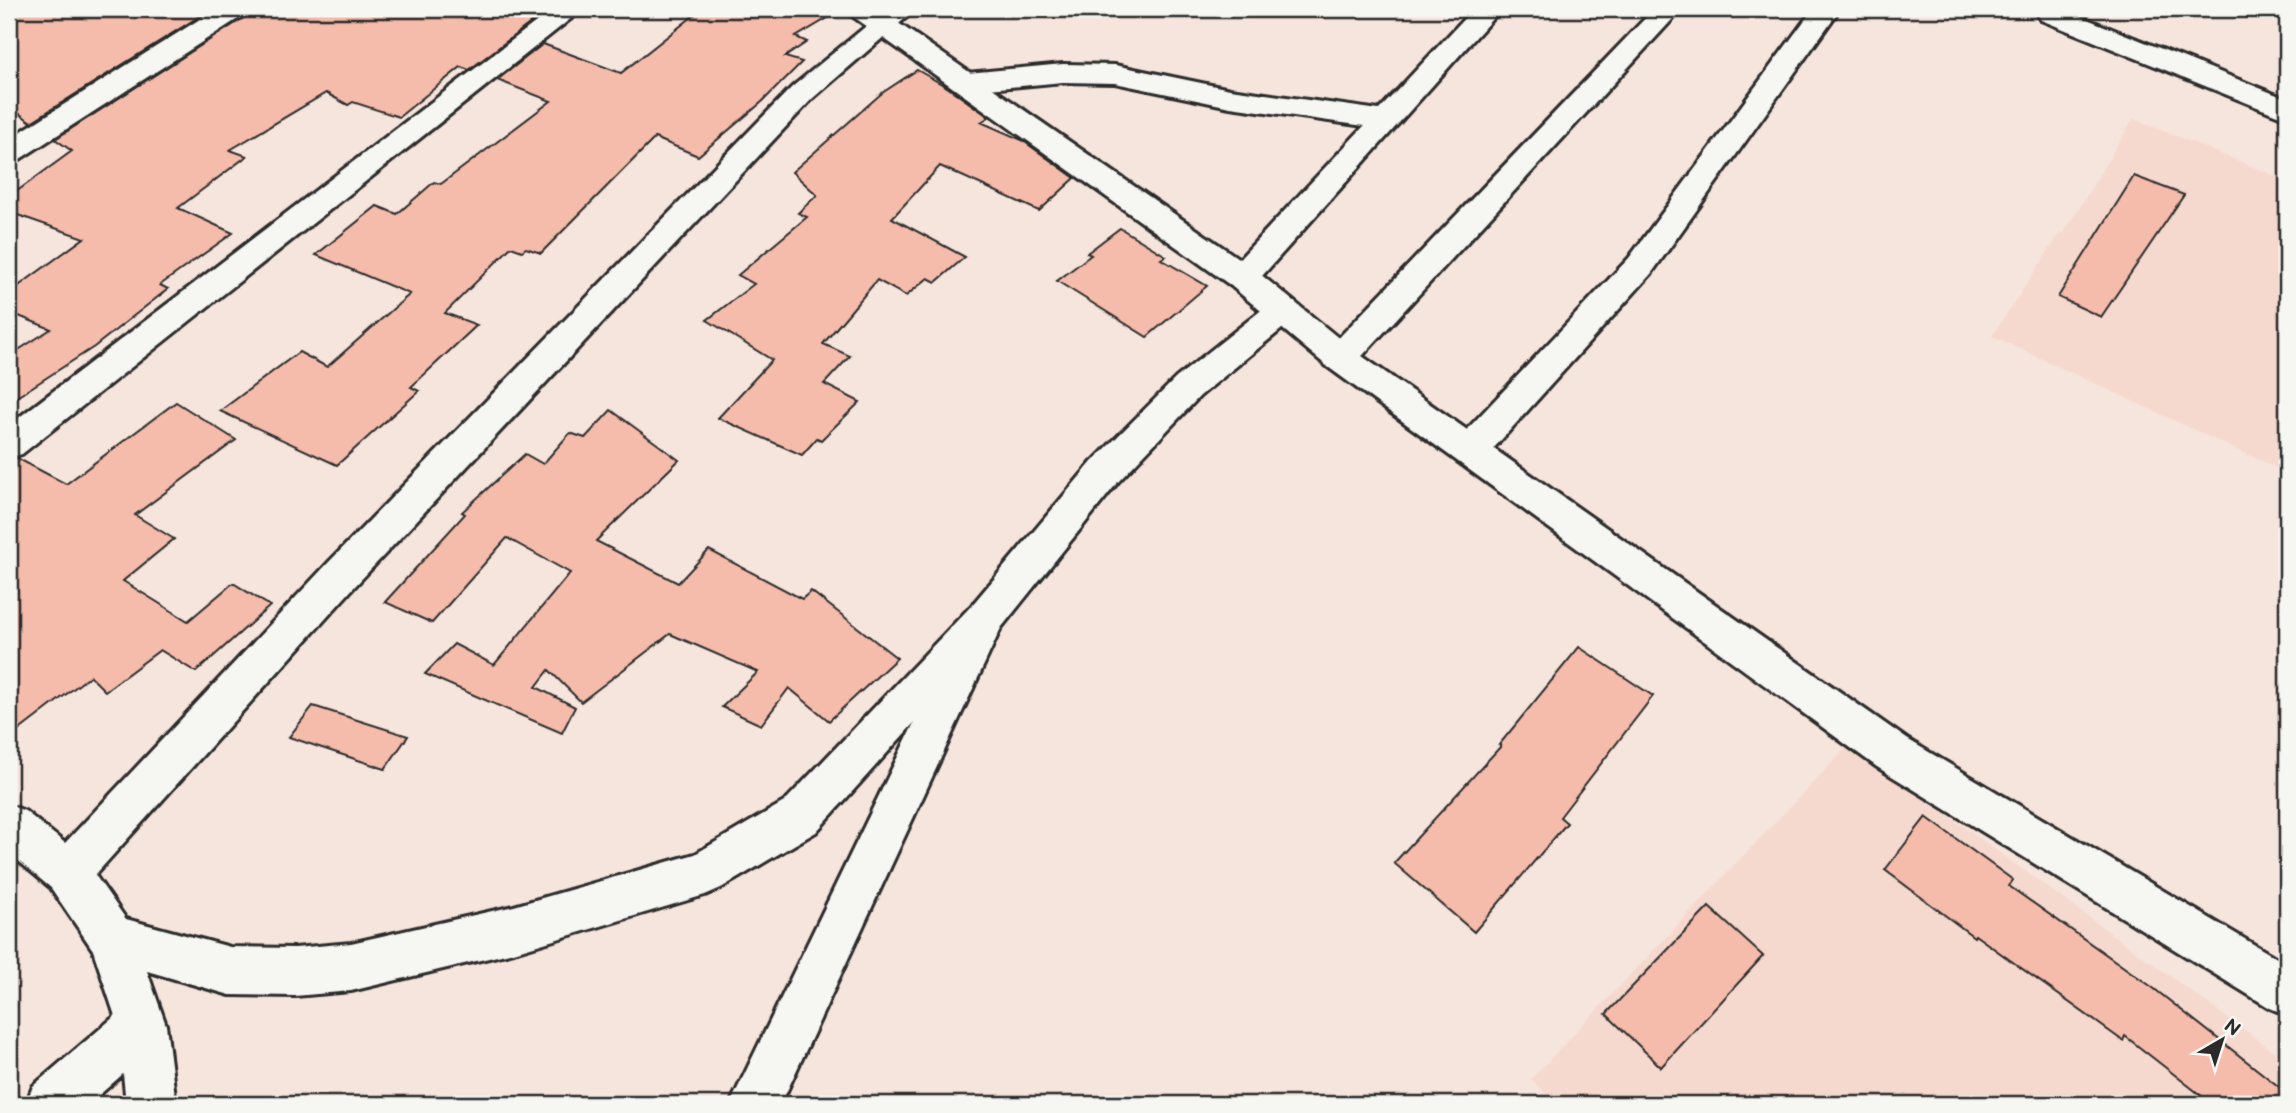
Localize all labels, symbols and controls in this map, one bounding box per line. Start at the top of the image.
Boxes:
north arrow [2188,1004,2258,1074]
text: N [2219,1015,2245,1041]

